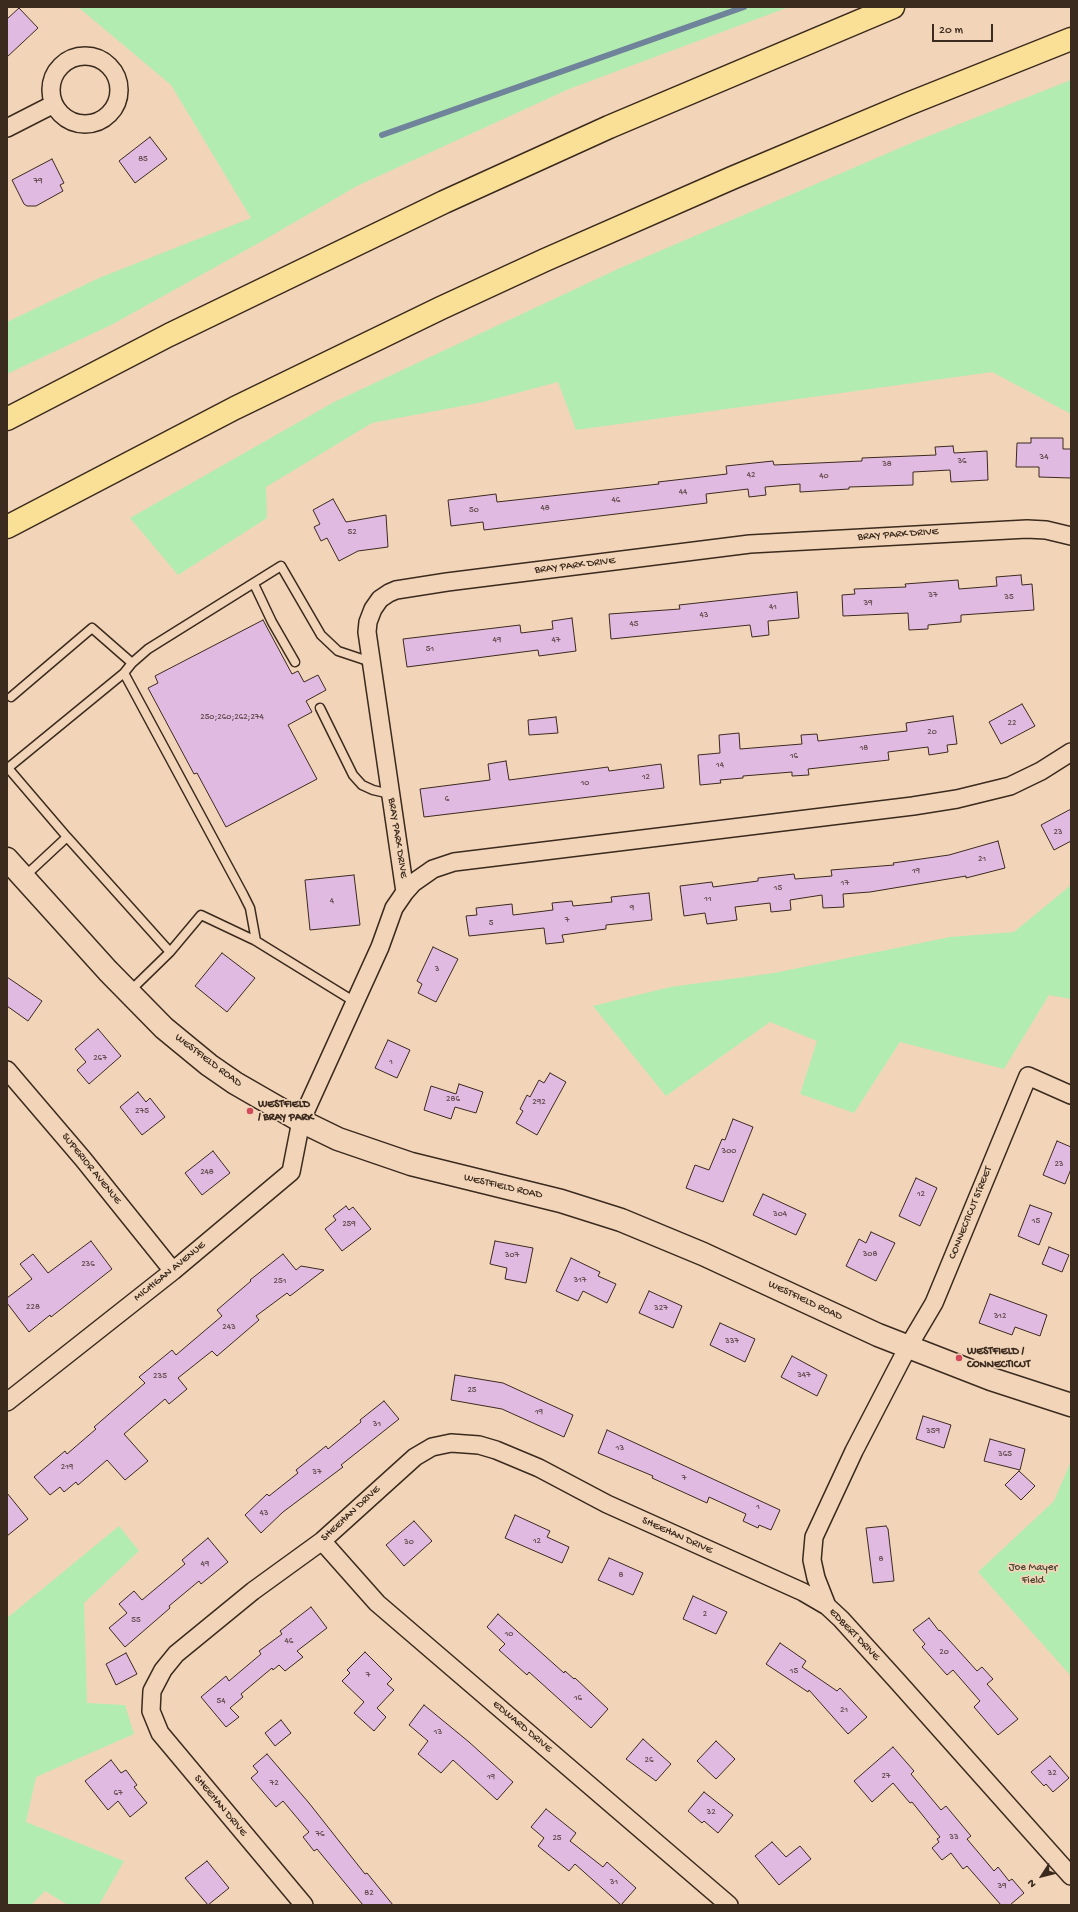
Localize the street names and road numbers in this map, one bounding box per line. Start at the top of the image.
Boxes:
street label: BRAY PARK DRIVE [857,526,939,544]
street label: BRAY PARK DRIVE [534,555,616,577]
street label: BRAY PARK DRIVE [384,797,410,879]
street label: WESTFIELD ROAD [172,1032,244,1090]
street label: SUPERIOR AVENUE [58,1131,124,1207]
street label: CONNECTICUT STREET [946,1165,996,1261]
street label: WESTFIELD ROAD [462,1172,544,1202]
street label: MICHIGAN AVENUE [132,1239,208,1305]
street label: WESTFIELD ROAD [766,1278,844,1324]
street label: SHEEHAN DRIVE [319,1483,383,1545]
street label: SHEEHAN DRIVE [640,1514,714,1558]
street label: EDBERT DRIVE [826,1606,882,1664]
street label: EDWARD DRIVE [489,1698,555,1756]
street label: SHEEHAN DRIVE [190,1773,250,1839]

